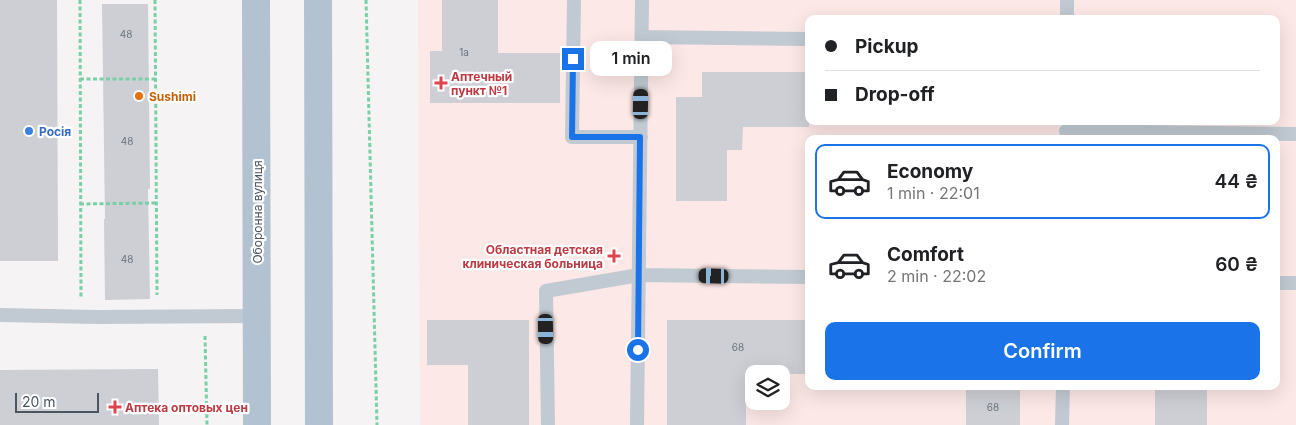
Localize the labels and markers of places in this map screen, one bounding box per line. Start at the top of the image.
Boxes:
place label: Аптечный пункт №1 [451,69,512,98]
marker: Аптечный пункт №1 [435,77,447,89]
place label: Sushimi [149,89,196,104]
marker: Sushimi [133,90,145,102]
place label: Росія [39,124,71,139]
marker: Росія [23,125,35,137]
place label: Областная детская клиническая больница [462,242,603,271]
marker: Областная детская клиническая больница [607,249,621,263]
place label: Аптека оптовых цен [125,400,248,415]
marker: Аптека оптовых цен [109,401,121,413]

